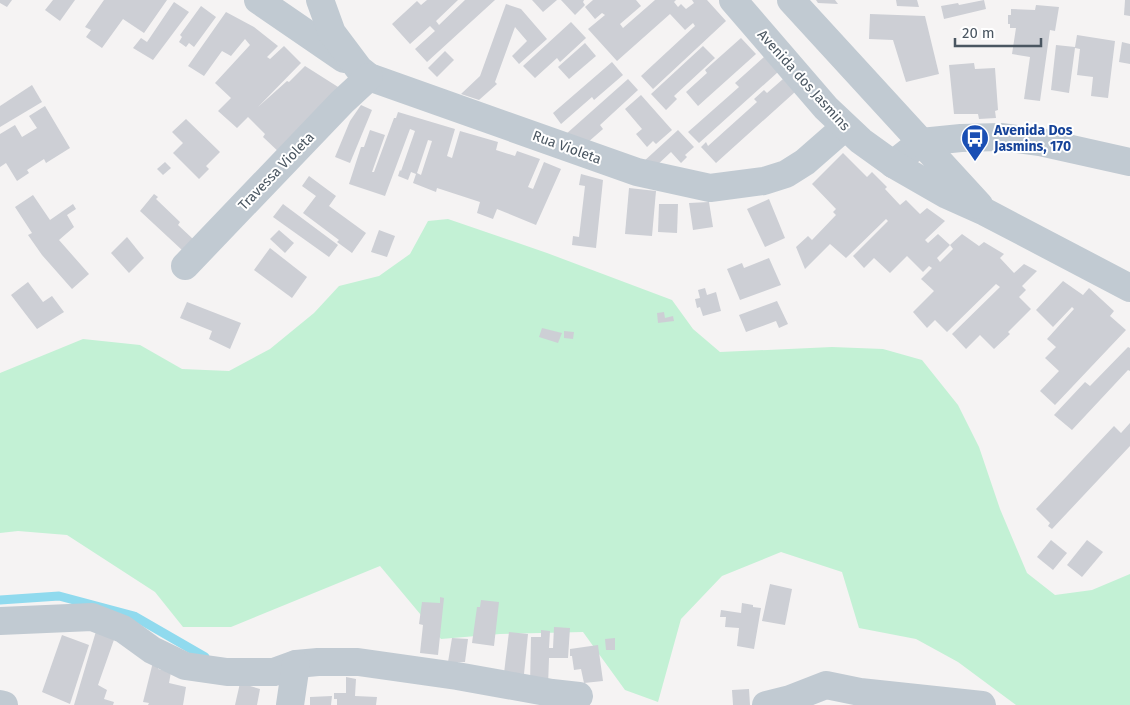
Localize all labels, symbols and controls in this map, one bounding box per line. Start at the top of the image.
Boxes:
scale bar [955,15,1041,47]
text: 20 m [962,24,995,42]
street label: Avenida dos Jasmins [754,26,854,135]
place label: Avenida Dos Jasmins, 170 [993,122,1073,155]
bus stop icon: Avenida Dos Jasmins, 170 [960,123,990,162]
street label: Rua Violeta [530,127,604,168]
street label: Travessa Violeta [235,129,318,214]

